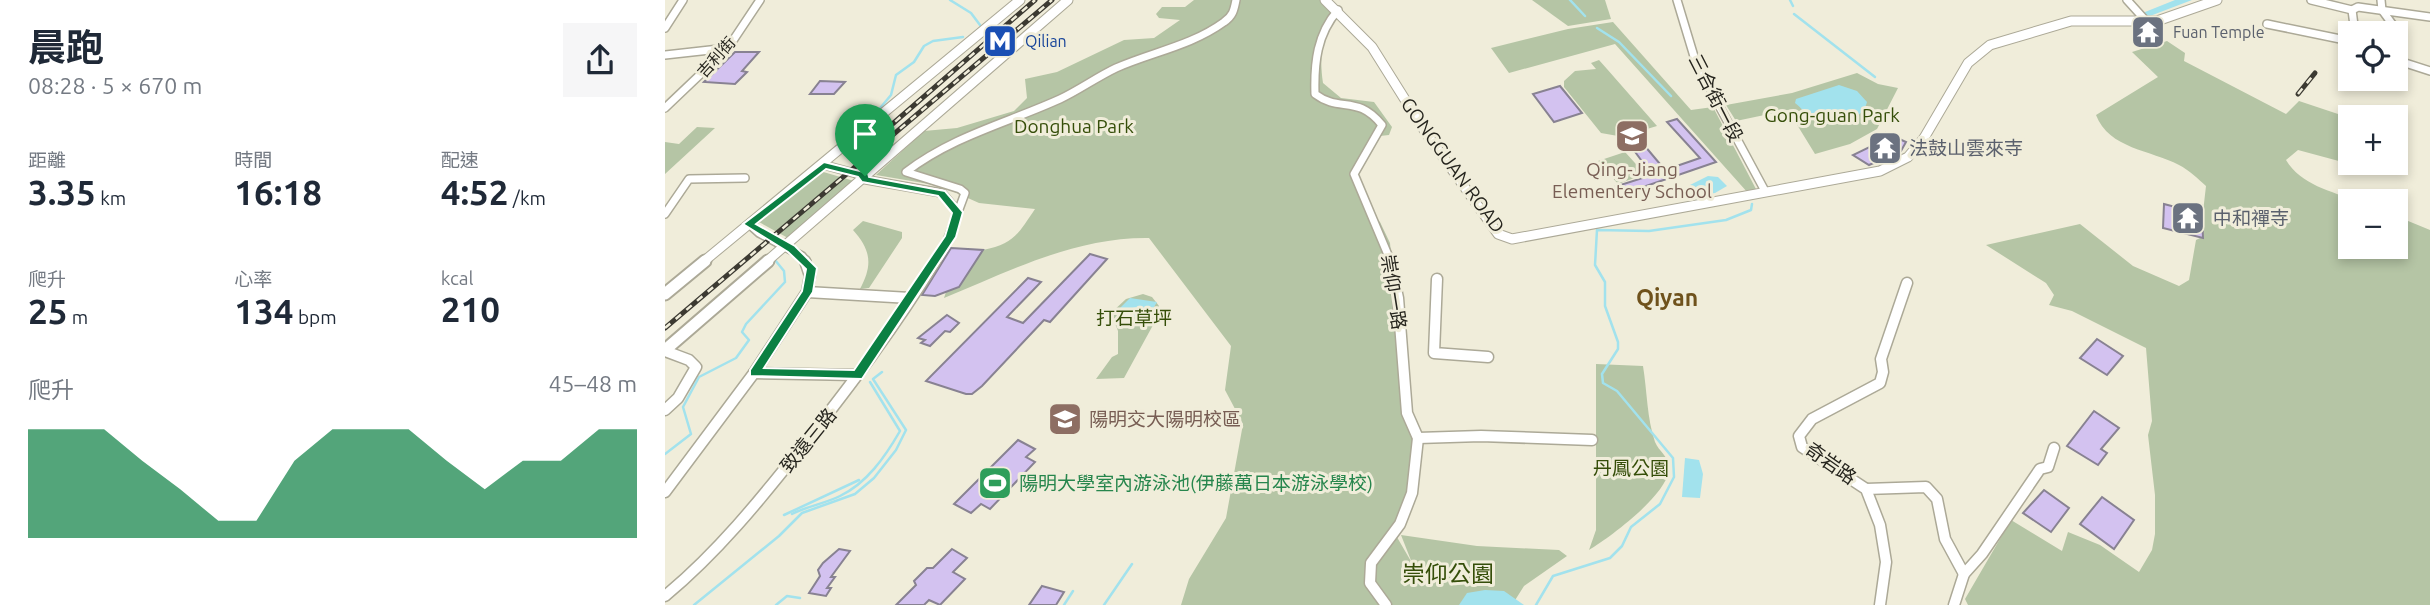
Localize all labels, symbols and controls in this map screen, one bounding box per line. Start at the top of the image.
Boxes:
temple icon: Fuan Temple [2129,13,2167,51]
map controls [2338,21,2408,259]
button: locate [2338,21,2408,91]
metro station icon: Qilian [981,22,1019,60]
button: share [563,23,637,97]
place label: Fuan Temple [2173,23,2265,41]
text: 晨跑 [28,26,104,68]
place label: Qilian [1025,32,1067,50]
street label: 吉利街 [693,33,739,81]
street label: 三合街一段 [1685,51,1747,145]
text: 08:28 · 5 × 670 m [28,73,202,98]
street label: GONGGUAN ROAD [1397,93,1509,237]
pin [835,104,895,176]
park label: Gong-guan Park [1764,104,1900,126]
button: + [2338,105,2408,175]
icon: arrive [846,115,884,153]
park label: Donghua Park [1014,115,1134,137]
school or university icon: Qing-Jiang Elementery School [1613,117,1651,155]
temple icon: 法鼓山雲來寺 [1866,129,1904,167]
place label: 法鼓山雲來寺 [1909,137,2023,159]
text: 距離 [28,149,66,171]
text: 時間 [234,149,272,171]
text: 配速 [441,149,479,171]
place label: Qing-Jiang Elementery School [1552,158,1712,202]
text: 3.35 [28,172,96,212]
text: 16:18 [234,172,322,212]
text: 4:52 [441,172,509,212]
text: km [96,187,126,209]
text: /km [509,187,546,209]
button: − [2338,189,2408,259]
temple icon: 中和禪寺 [2169,199,2207,237]
place label: 中和禪寺 [2213,207,2289,229]
street label: 崇仰一路 [1377,253,1411,331]
text: kcal [441,267,473,289]
text: 爬升 [28,268,66,290]
text: 心率 [234,268,272,290]
district label: Qiyan [1636,285,1698,310]
text: 210 [441,289,500,329]
text: 25 [28,291,67,331]
text: 134 [234,291,294,331]
text: m [67,306,88,328]
text: bpm [294,306,337,328]
park label: 打石草坪 [1096,307,1172,329]
text: 45–48 m [549,371,637,396]
text: 爬升 [28,377,74,402]
school or university icon: 陽明交大陽明校區 [1046,400,1084,438]
street label: 致遠三路 [776,404,840,476]
place label: 陽明交大陽明校區 [1089,408,1241,430]
street label: 奇岩路 [1801,438,1861,488]
park label: 丹鳳公園 [1593,457,1669,479]
sports icon: 陽明大學室內游泳池(伊藤萬日本游泳學校) [976,464,1014,502]
place label: 陽明大學室內游泳池(伊藤萬日本游泳學校) [1019,472,1373,494]
park label: 崇仰公園 [1402,561,1494,586]

